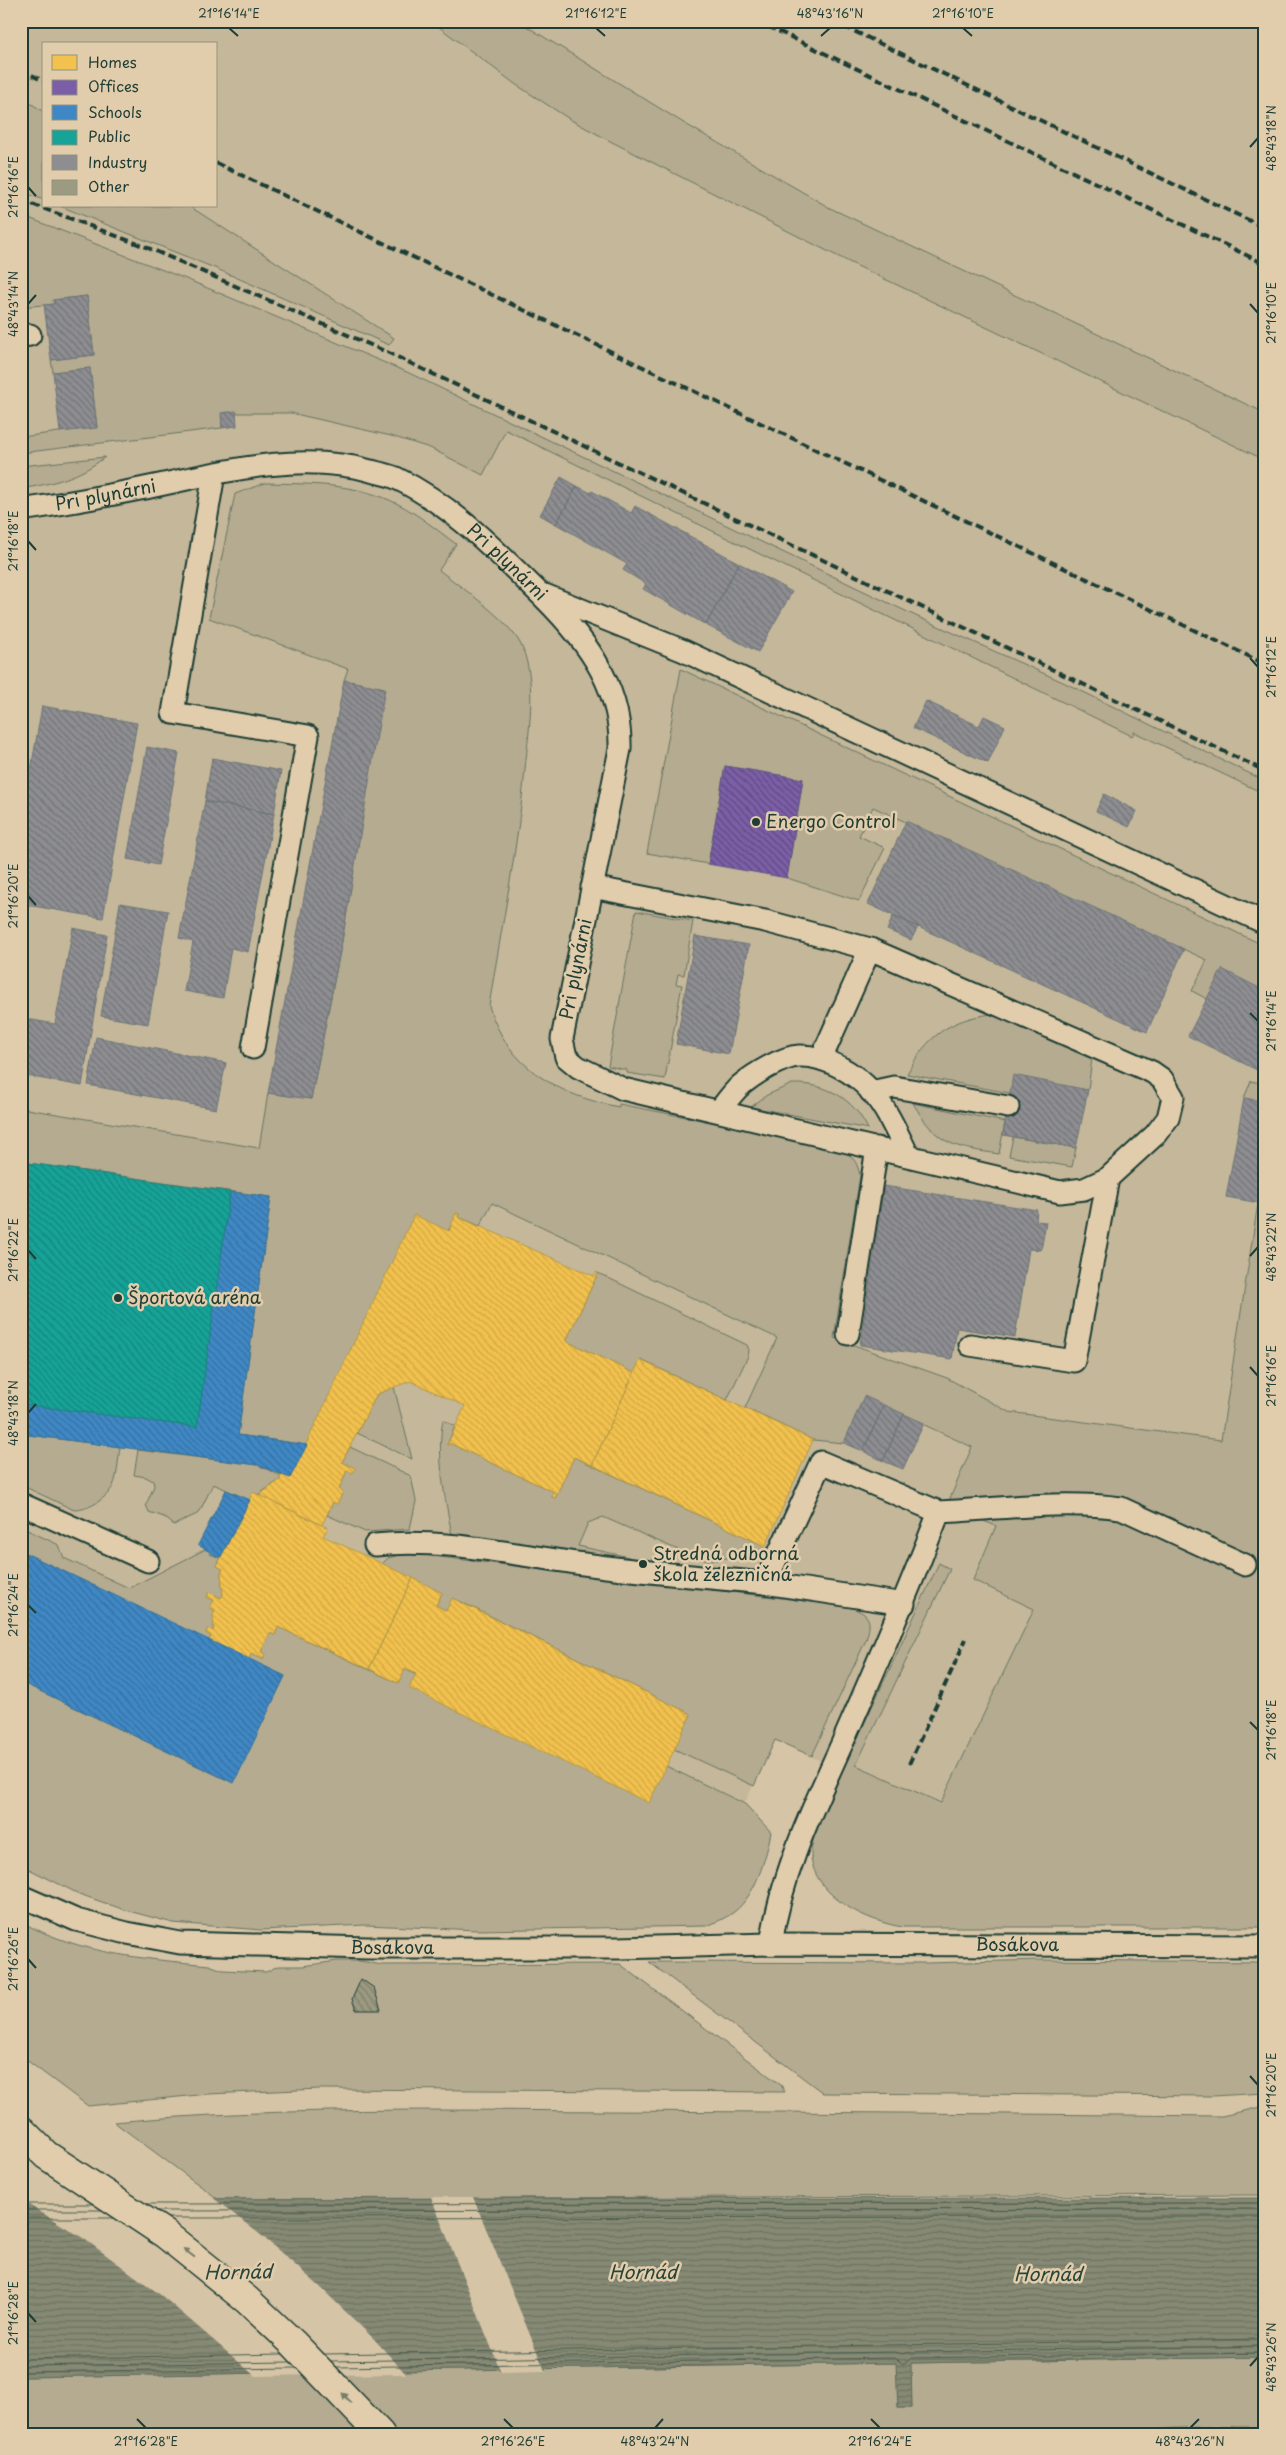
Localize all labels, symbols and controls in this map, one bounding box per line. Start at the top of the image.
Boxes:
text: 21°16'14"E [198,4,260,22]
text: 21°16'12"E [565,4,627,22]
text: 48°43'16"N [797,4,863,22]
text: 21°16'10"E [932,4,994,22]
legend [42,42,218,208]
text: Homes [88,50,137,73]
text: Offices [88,74,139,97]
text: Schools [88,100,142,123]
text: 48°43'18"N [1262,105,1280,171]
text: Public [88,124,131,147]
text: Industry [88,150,147,173]
text: 21°16'16"E [4,156,22,218]
text: Other [88,174,129,197]
text: 48°43'14"N [4,271,22,337]
text: 21°16'10"E [1262,282,1280,344]
street label: Pri plynárni [53,471,158,516]
text: 21°16'18"E [4,510,22,572]
street label: Pri plynárni [462,516,554,606]
text: 21°16'12"E [1262,636,1280,698]
place label: Energo Control [766,807,896,834]
marker: Energo Control [750,816,762,828]
text: 21°16'20"E [4,863,22,929]
street label: Pri plynárni [552,916,598,1021]
text: 21°16'14"E [1262,990,1280,1052]
text: 48°43'22"N [1262,1213,1280,1281]
text: 21°16'22"E [4,1218,22,1282]
place label: Športová aréna [128,1283,262,1310]
marker: Športová aréna [112,1292,124,1304]
text: 21°16'16"E [1262,1345,1280,1407]
text: 48°43'18"N [4,1380,22,1446]
place label: Stredná odborná škola železničná [653,1539,800,1587]
marker: Stredná odborná škola železničná [637,1558,649,1570]
text: 21°16'24"E [4,1573,22,1637]
text: 21°16'18"E [1262,1699,1280,1761]
text: 21°16'26"E [4,1927,22,1991]
street label: Bosákova [975,1930,1059,1957]
street label: Bosákova [350,1933,434,1960]
text: 21°16'20"E [1262,2052,1280,2118]
one-way arrow [183,2247,196,2258]
water label: Hornád [204,2256,275,2286]
water label: Hornád [609,2257,680,2285]
water label: Hornád [1014,2259,1085,2287]
text: 21°16'28"E [4,2281,22,2345]
text: 48°43'26"N [1262,2322,1280,2392]
one-way arrow [341,2392,353,2404]
text: 21°16'28"E [114,2432,178,2450]
text: 21°16'26"E [481,2432,545,2450]
text: 48°43'24"N [621,2432,689,2450]
text: 21°16'24"E [848,2432,912,2450]
text: 48°43'26"N [1155,2432,1225,2450]

